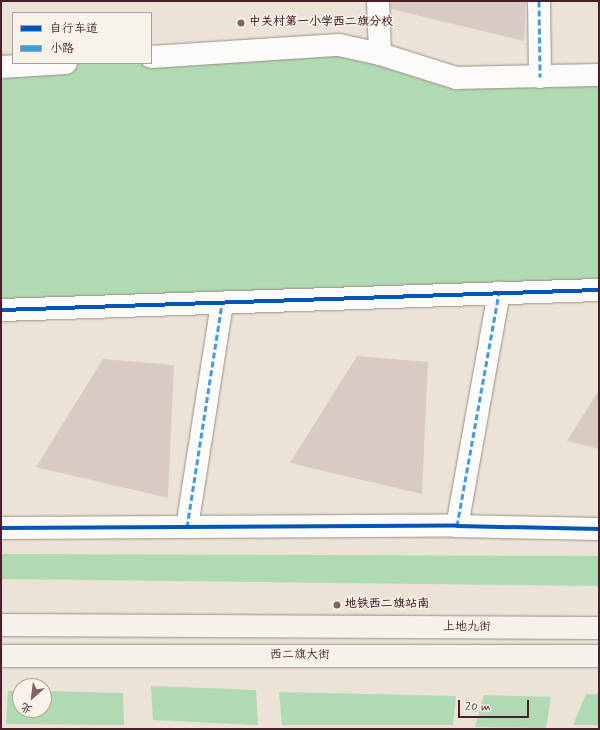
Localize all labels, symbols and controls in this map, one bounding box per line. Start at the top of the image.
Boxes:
legend [12,12,152,64]
place label: 中关村第一小学西二旗分校 [249,16,393,30]
marker: 中关村第一小学西二旗分校 [236,18,246,28]
text: 自行车道 [50,21,98,37]
text: 小路 [50,41,74,57]
place label: 地铁西二旗站南 [345,598,429,612]
marker: 地铁西二旗站南 [332,600,342,610]
street label: 上地九街 [443,621,491,635]
street label: 西二旗大街 [270,649,330,663]
north arrow [12,678,52,718]
scale bar [460,692,531,718]
text: 北 [19,699,35,716]
text: 20 m [465,699,491,715]

